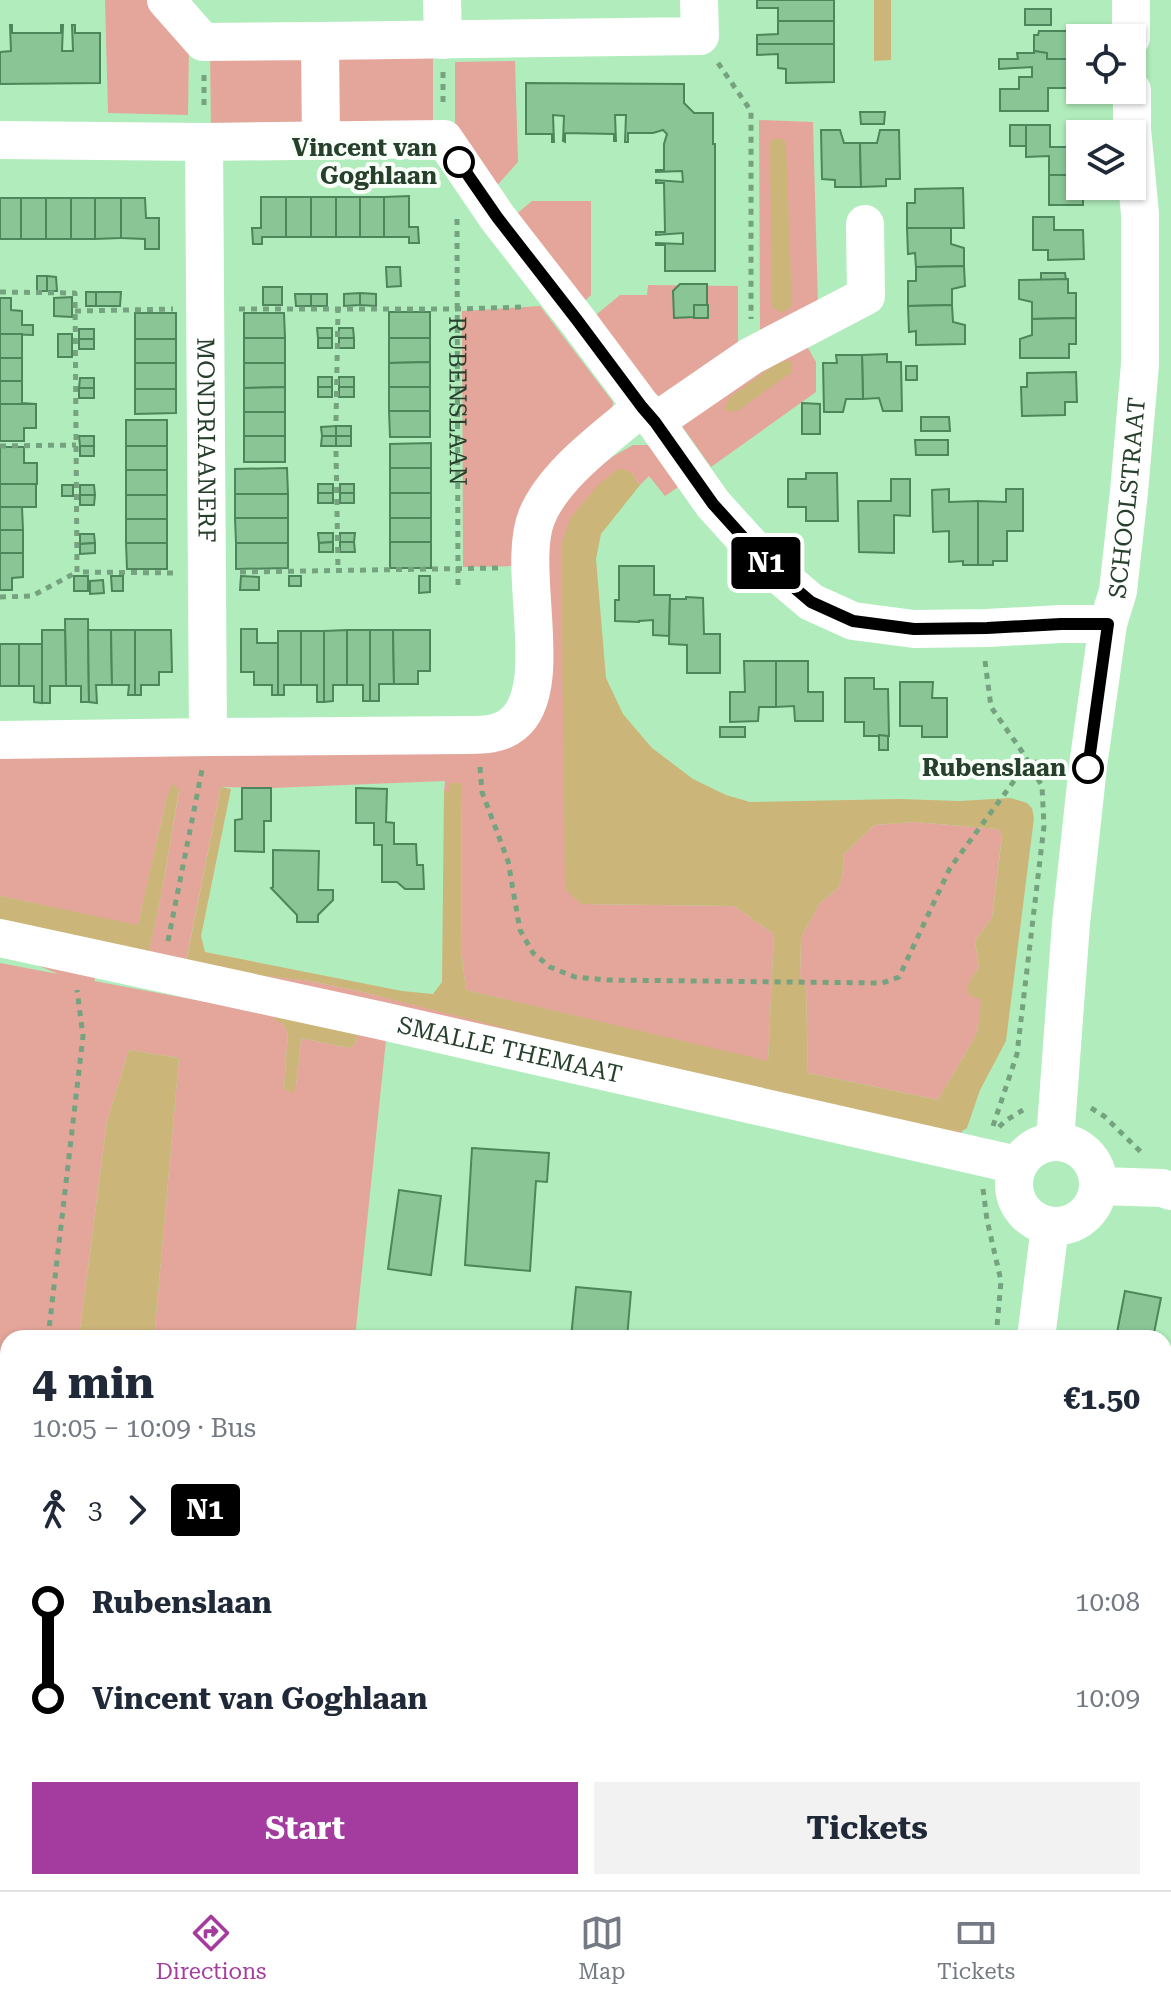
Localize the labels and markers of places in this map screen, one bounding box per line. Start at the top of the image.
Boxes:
place label: Vincent van Goghlaan [292,134,437,190]
marker: Vincent van Goghlaan [444,147,474,177]
marker: Rubenslaan [1073,753,1103,783]
place label: Rubenslaan [922,754,1066,782]

